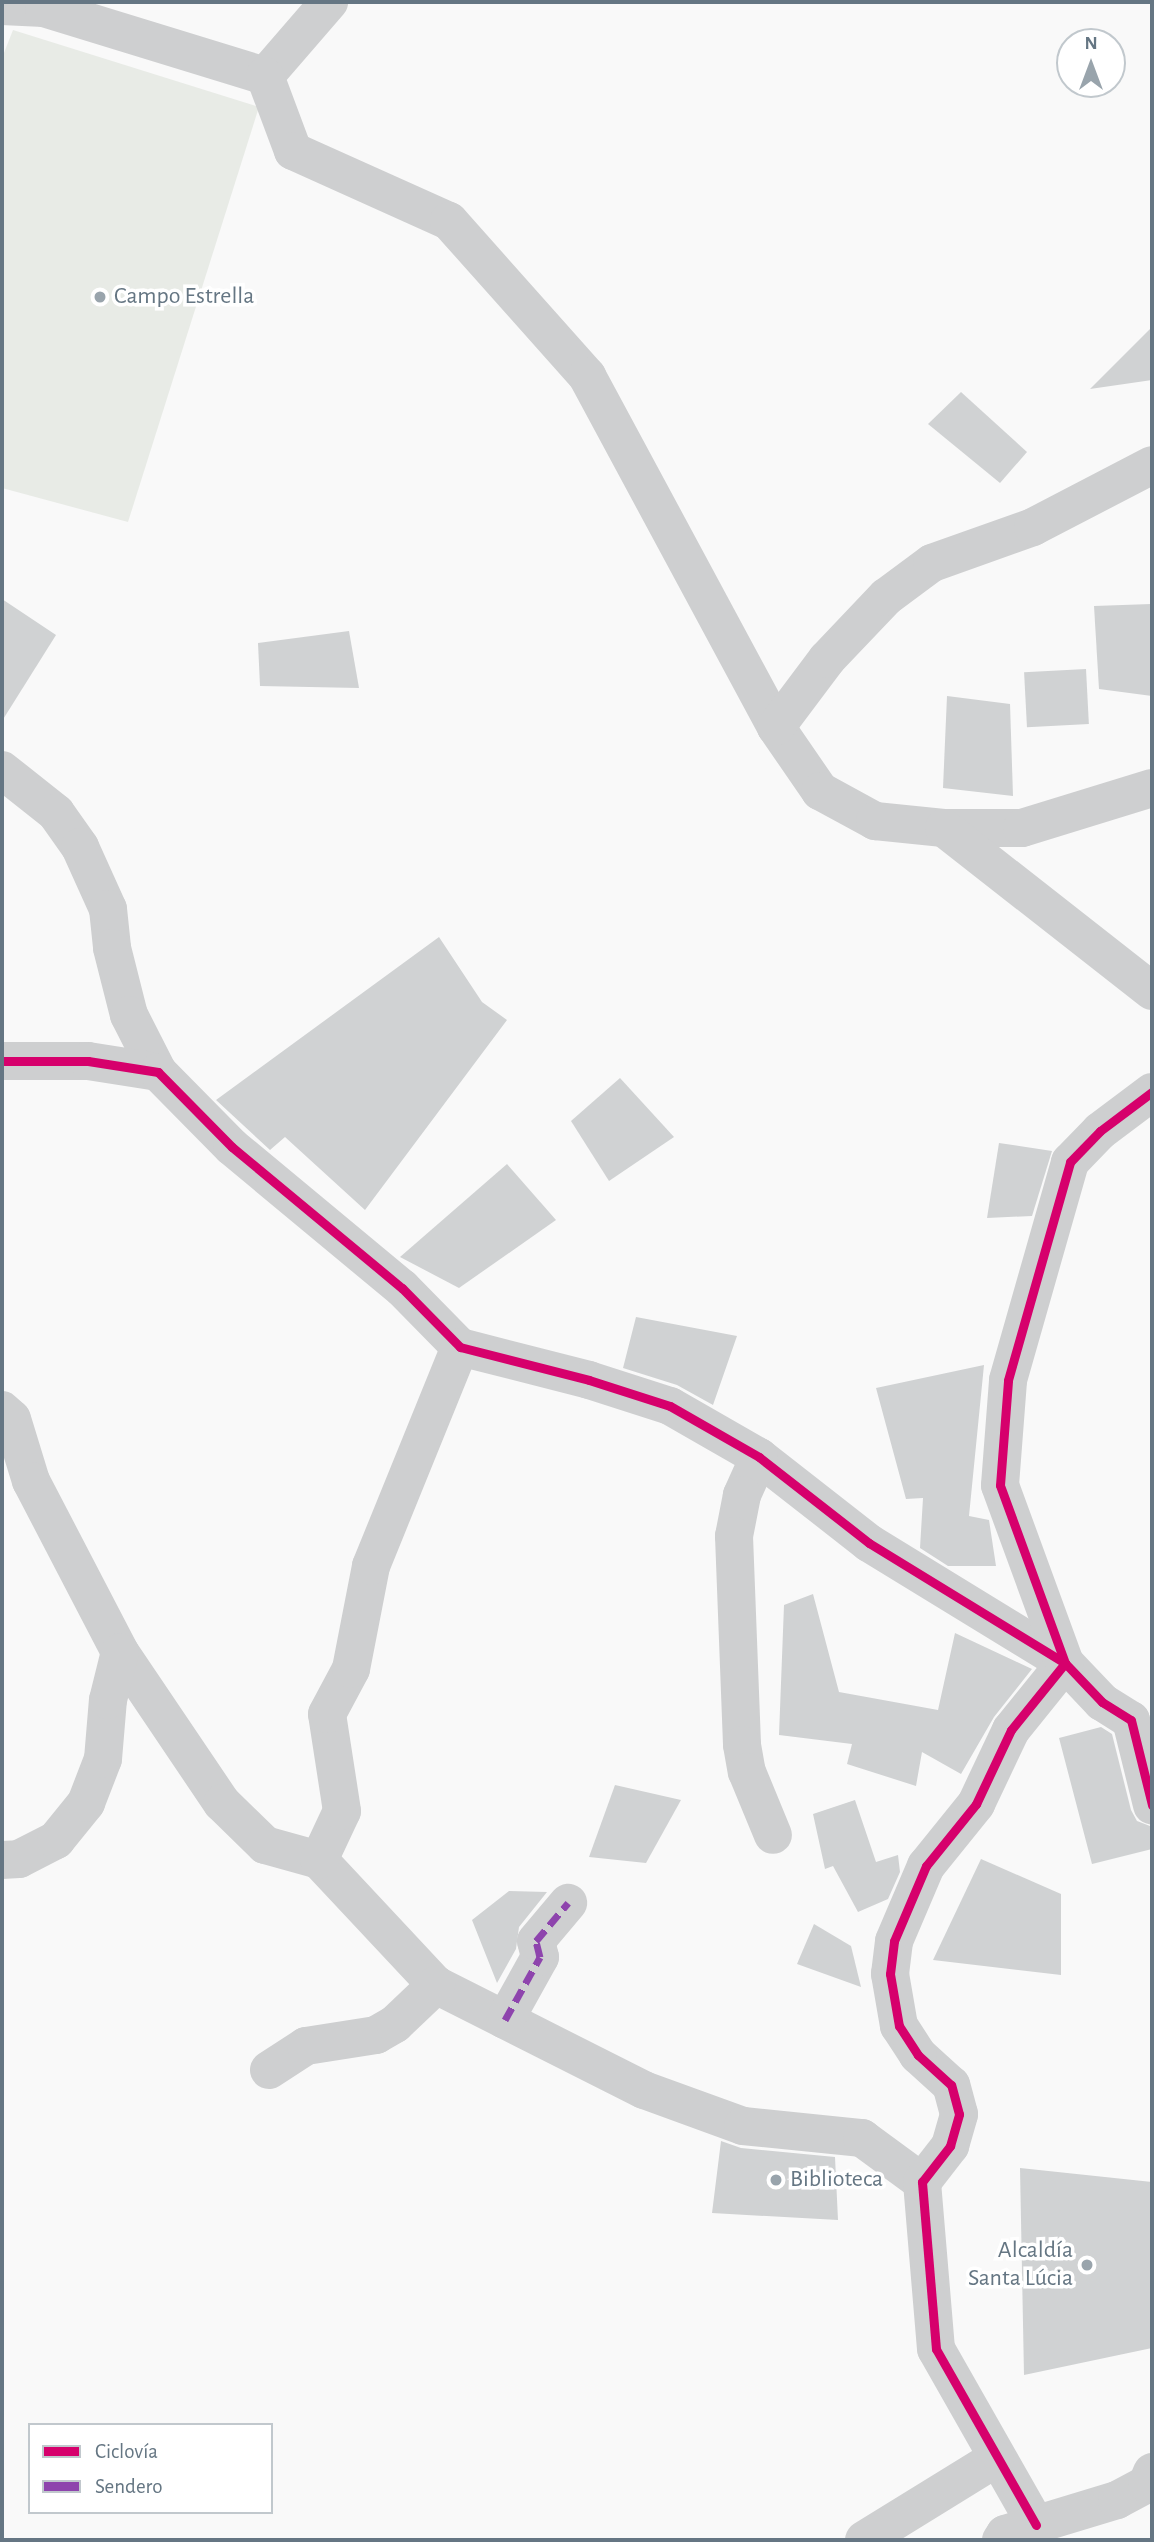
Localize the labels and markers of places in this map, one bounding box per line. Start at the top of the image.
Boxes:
place label: Campo Estrella [114,283,254,311]
marker: Campo Estrella [92,289,108,305]
place label: Biblioteca [790,2166,883,2194]
marker: Biblioteca [768,2172,784,2188]
place label: Alcaldía Santa Lúcia [968,2237,1073,2293]
marker: Alcaldía Santa Lúcia [1079,2257,1095,2273]

